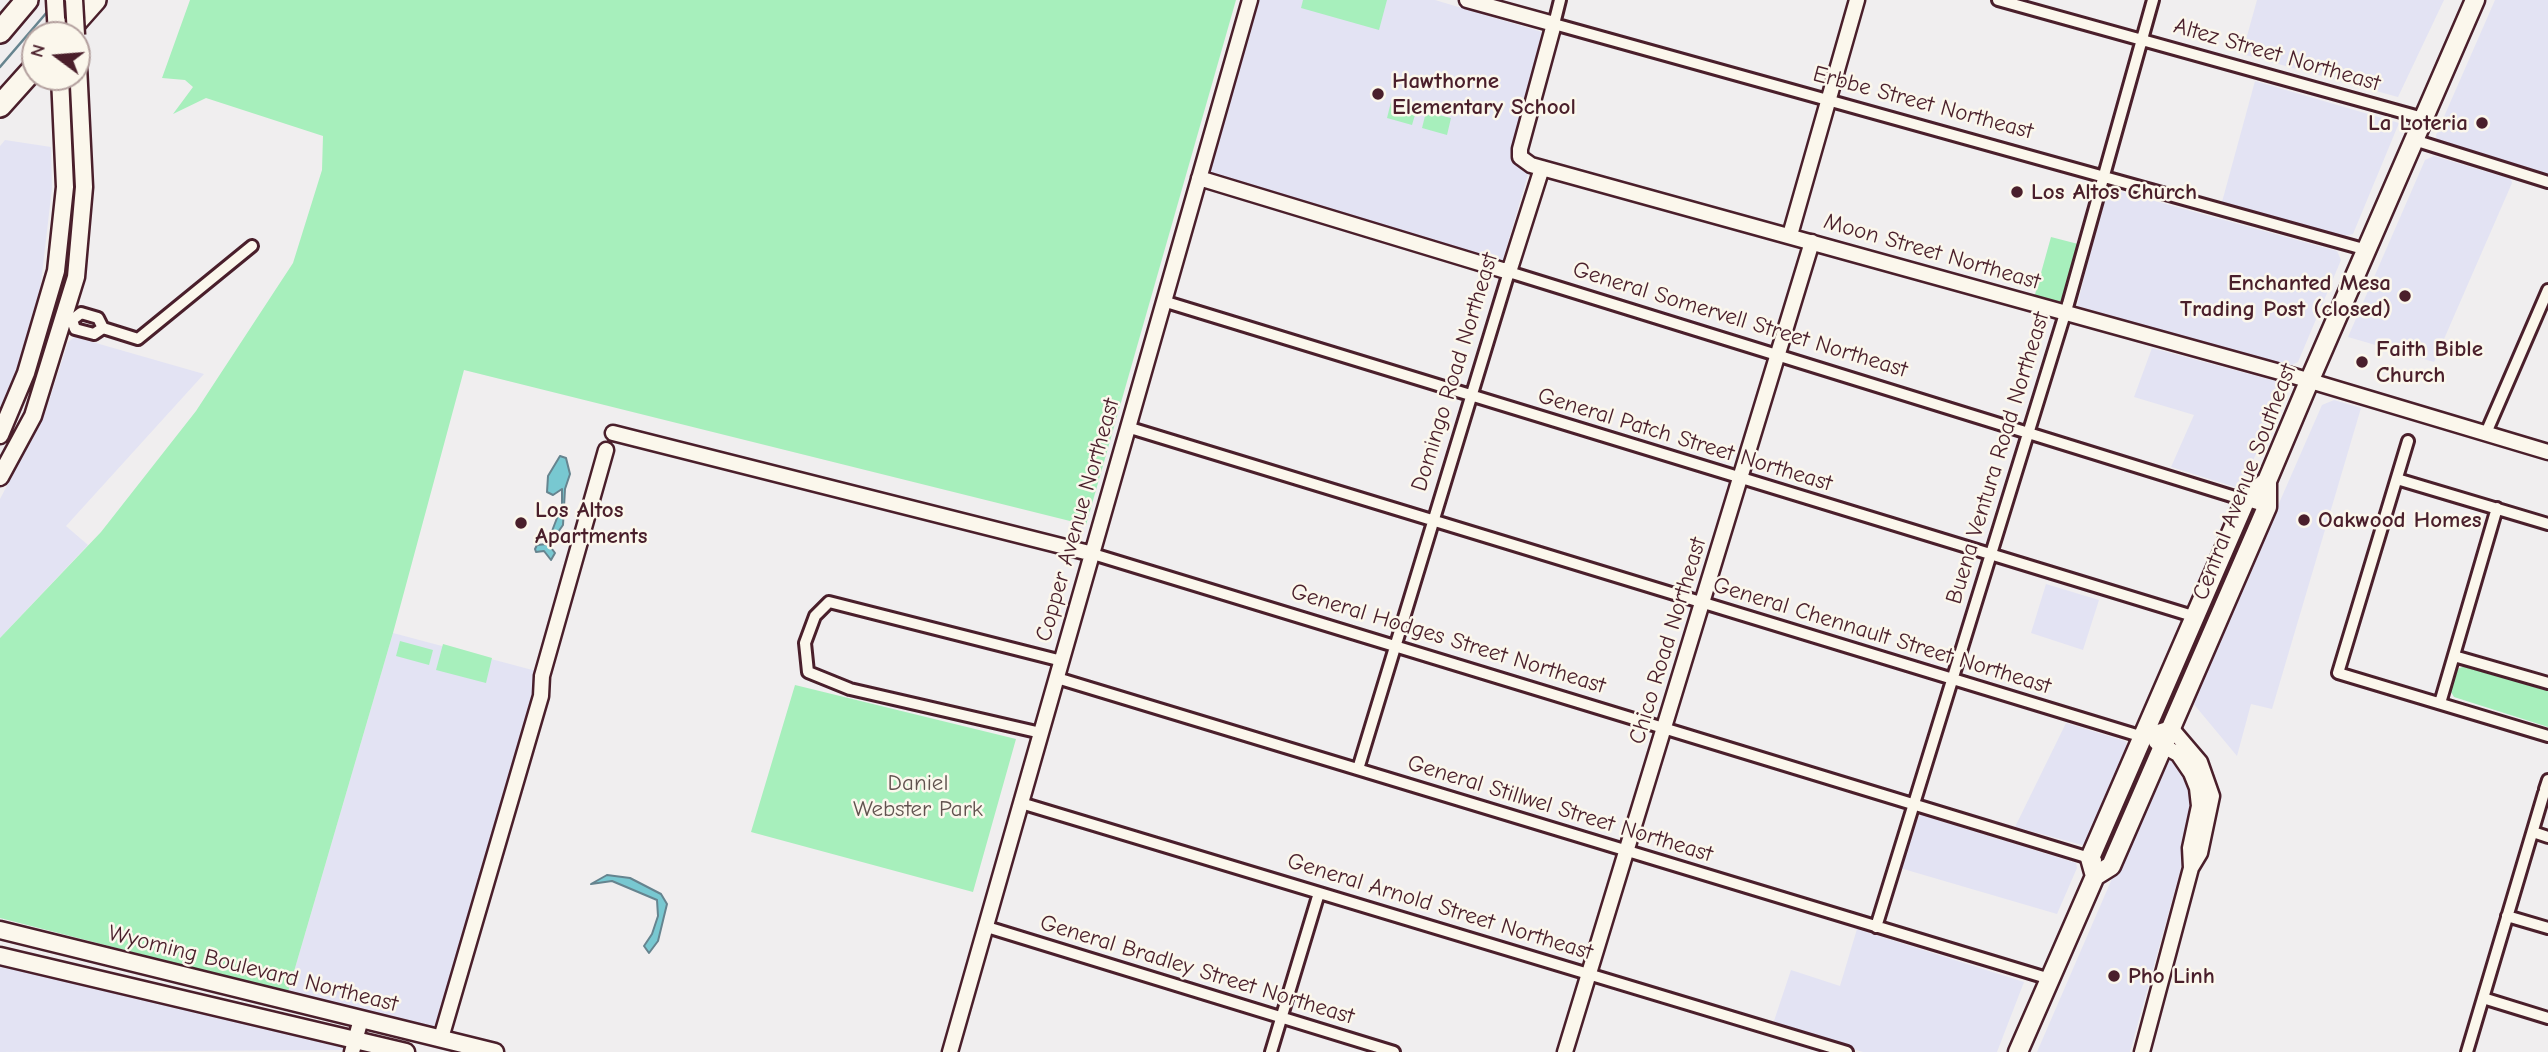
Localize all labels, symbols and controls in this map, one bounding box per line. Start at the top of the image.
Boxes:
street label: Altez Street Northeast [2171,12,2383,98]
north arrow [21,21,91,91]
text: N [25,42,50,60]
street label: Erbbe Street Northeast [1810,60,2036,146]
place label: Hawthorne Elementary School [1392,67,1576,121]
marker: Hawthorne Elementary School [1370,86,1386,102]
place label: La Loteria [2368,109,2468,137]
marker: La Loteria [2474,115,2490,131]
place label: Los Altos Church [2031,178,2197,206]
marker: Los Altos Church [2009,184,2025,200]
street label: Moon Street Northeast [1820,208,2044,296]
street label: Domingo Road Northeast [1406,249,1504,495]
street label: General Somervell Street Northeast [1569,256,1911,384]
place label: Enchanted Mesa Trading Post (closed) [2180,269,2391,323]
marker: Enchanted Mesa Trading Post (closed) [2397,288,2413,304]
street label: Buena Ventura Road Northeast [1940,309,2056,607]
place label: Faith Bible Church [2376,335,2483,389]
marker: Faith Bible Church [2354,354,2370,370]
street label: Central Avenue Southeast [2187,360,2303,604]
street label: General Patch Street Northeast [1534,382,1836,498]
street label: Copper Avenue Northeast [1030,395,1126,645]
place label: Los Altos Apartments [535,496,648,550]
place label: Oakwood Homes [2318,506,2481,534]
marker: Oakwood Homes [2296,512,2312,528]
marker: Los Altos Apartments [513,515,529,531]
street label: Chico Road Northeast [1623,534,1713,748]
street label: General Chennault Street Northeast [1710,571,2054,701]
street label: General Hodges Street Northeast [1287,578,1609,700]
street label: General Stillwel Street Northeast [1404,749,1716,869]
park label: Daniel Webster Park [853,769,983,823]
street label: General Arnold Street Northeast [1284,847,1596,967]
street label: General Bradley Street Northeast [1037,909,1357,1031]
street label: Wyoming Boulevard Northeast [105,920,401,1018]
place label: Pho Linh [2128,962,2215,990]
marker: Pho Linh [2106,968,2122,984]

